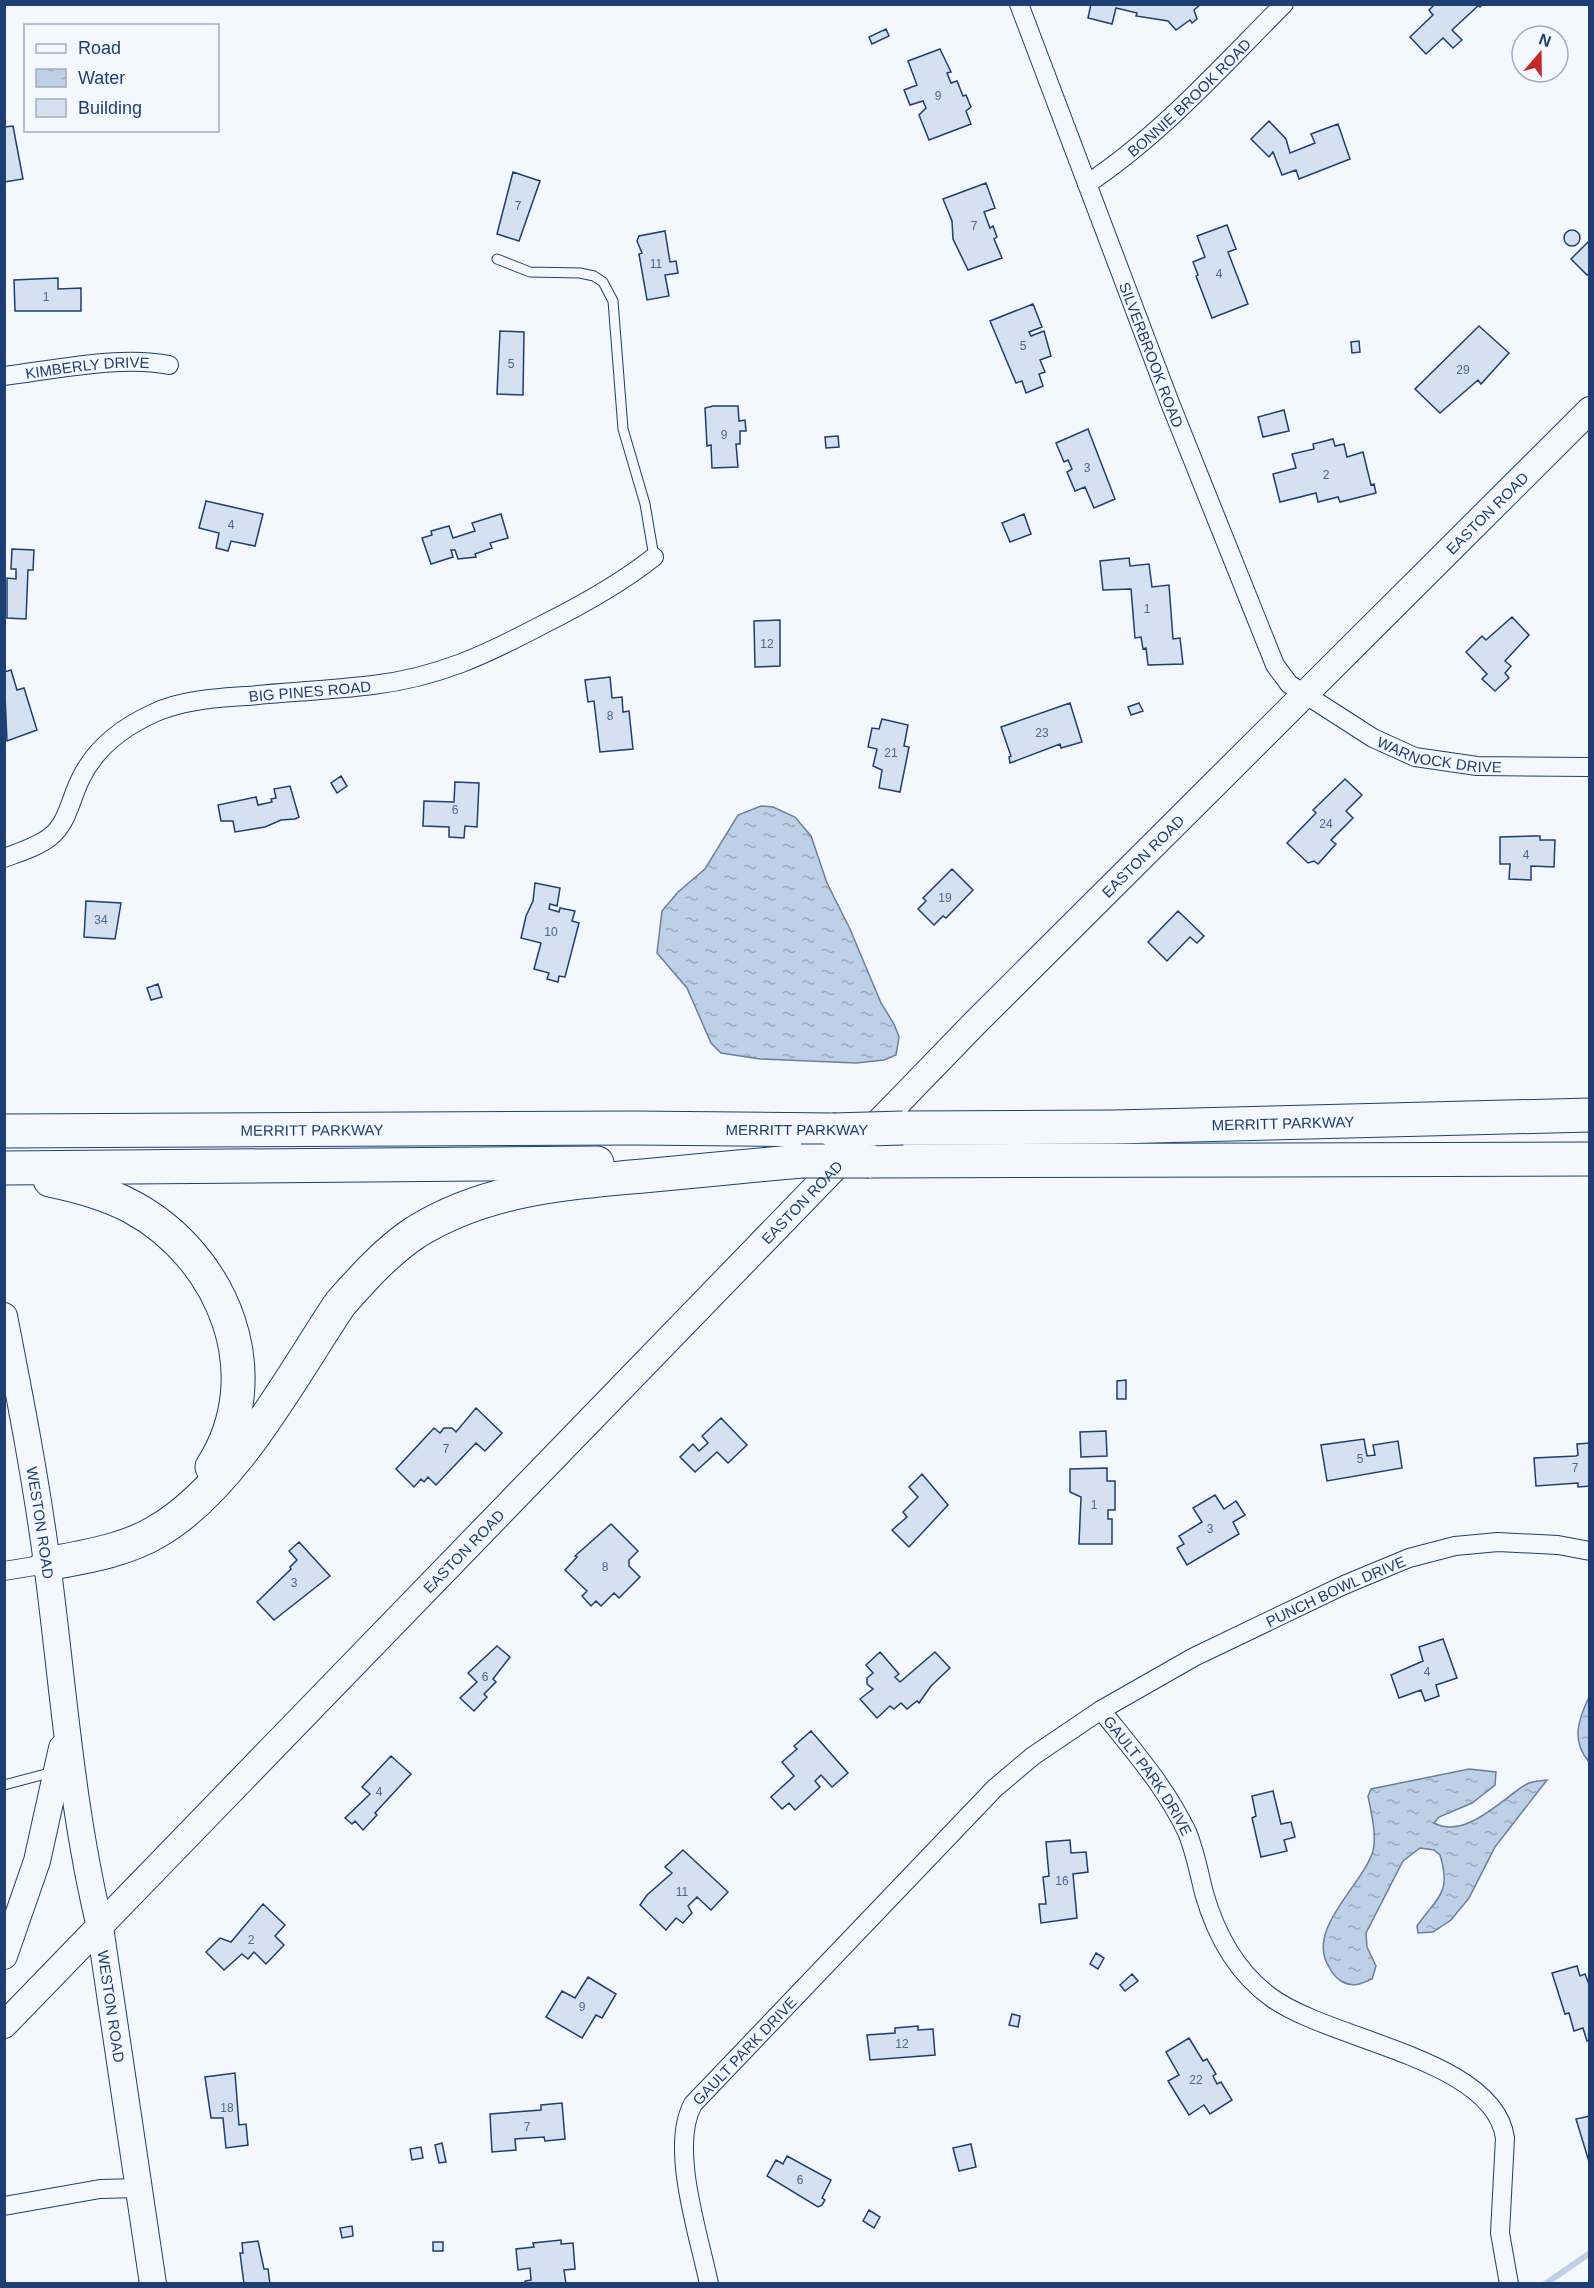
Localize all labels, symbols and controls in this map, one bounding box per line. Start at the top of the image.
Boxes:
legend [24,24,219,132]
north arrow [1510,24,1570,84]
text: N [1537,30,1553,50]
street label: BONNIE BROOK ROAD [1124,35,1254,160]
text: Road [78,38,121,58]
text: Water [78,68,125,88]
house number: 9 [935,89,942,103]
text: Building [78,98,142,118]
house number: 7 [515,199,522,213]
house number: 7 [971,219,978,233]
house number: 11 [650,257,663,271]
house number: 4 [1216,267,1223,281]
street label: SILVERBROOK ROAD [1117,280,1187,430]
house number: 1 [43,290,50,304]
house number: 5 [1020,339,1027,353]
street label: KIMBERLY DRIVE [24,353,150,381]
house number: 5 [508,357,515,371]
house number: 29 [1456,363,1470,377]
house number: 9 [721,428,728,442]
house number: 3 [1084,461,1091,475]
house number: 2 [1323,468,1330,482]
street label: EASTON ROAD [1442,468,1532,557]
house number: 4 [228,518,235,532]
house number: 1 [1144,602,1151,616]
house number: 12 [760,637,774,651]
street label: BIG PINES ROAD [248,677,372,704]
house number: 8 [607,709,614,723]
house number: 23 [1035,726,1049,740]
street label: WARNOCK DRIVE [1375,733,1502,775]
house number: 21 [884,746,898,760]
house number: 6 [452,803,459,817]
street label: EASTON ROAD [1098,811,1187,900]
house number: 24 [1319,817,1333,831]
house number: 4 [1523,848,1530,862]
house number: 19 [938,891,952,905]
house number: 34 [94,913,108,927]
house number: 10 [544,925,558,939]
street label: MERRITT PARKWAY [1211,1112,1355,1133]
street label: MERRITT PARKWAY [240,1121,384,1138]
street label: MERRITT PARKWAY [726,1121,868,1138]
street label: EASTON ROAD [757,1157,846,1247]
house number: 7 [443,1442,450,1456]
house number: 5 [1357,1452,1364,1466]
house number: 7 [1572,1461,1579,1475]
street label: WESTON ROAD [24,1465,57,1580]
house number: 1 [1091,1498,1098,1512]
street label: EASTON ROAD [419,1506,507,1596]
house number: 3 [1207,1522,1214,1536]
street label: PUNCH BOWL DRIVE [1263,1552,1408,1630]
house number: 8 [602,1560,609,1574]
house number: 3 [291,1576,298,1590]
house number: 4 [1424,1665,1431,1679]
house number: 6 [482,1670,489,1684]
street label: GAULT PARK DRIVE [1100,1712,1196,1838]
house number: 4 [376,1785,383,1799]
house number: 16 [1055,1874,1069,1888]
house number: 11 [676,1885,689,1899]
house number: 2 [248,1933,255,1947]
street label: WESTON ROAD [95,1949,129,2064]
street label: GAULT PARK DRIVE [689,1993,800,2108]
house number: 9 [579,2000,586,2014]
house number: 12 [895,2037,909,2051]
house number: 22 [1189,2073,1203,2087]
house number: 18 [220,2101,234,2115]
house number: 7 [524,2120,531,2134]
house number: 6 [797,2173,804,2187]

